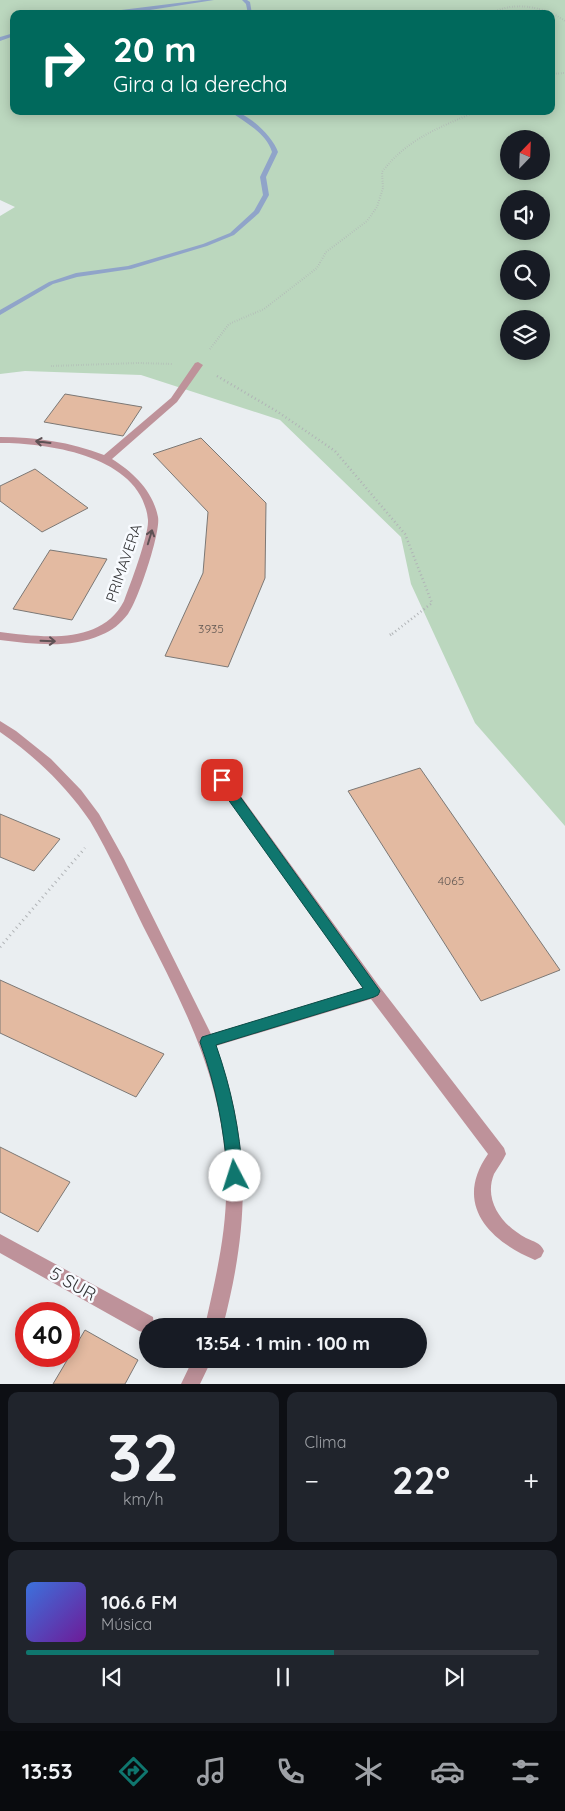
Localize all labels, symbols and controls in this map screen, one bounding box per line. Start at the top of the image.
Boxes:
text: 20 m [113,27,196,71]
icon: right [30,30,95,95]
text: Gira a la derecha [113,70,288,98]
north arrow [500,130,550,180]
map controls [500,130,550,360]
button: sound [500,190,550,240]
button: search [500,250,550,300]
button: layers [500,310,550,360]
one-way arrow [36,437,52,447]
street label: PRIMAVERA [101,521,146,605]
one-way arrow [145,530,155,546]
house number: 3935 [198,621,224,636]
one-way arrow [40,636,56,645]
pin [201,759,243,801]
icon: arrive [208,766,236,794]
house number: 4065 [438,873,464,888]
position arrow [208,1149,260,1201]
street label: 5 SUR [46,1261,101,1306]
speed limit sign: 40 [15,1302,80,1367]
text: 13:54 · 1 min · 100 m [196,1331,370,1355]
text: 32 [107,1416,179,1497]
text: Clima [305,1432,346,1452]
text: 22° [392,1456,450,1504]
text: − [305,1463,319,1498]
text: + [523,1463,539,1498]
text: km/h [123,1489,164,1509]
text: 106.6 FM [101,1590,177,1614]
text: Música [101,1614,152,1634]
icon: previous [98,1663,126,1691]
icon: pause [269,1663,297,1691]
icon: next [440,1663,468,1691]
icon: directions [116,1754,151,1789]
icon: music [194,1754,229,1789]
icon: phone [273,1754,308,1789]
icon: climate [351,1754,386,1789]
icon: car [430,1754,465,1789]
icon: filters [508,1754,543,1789]
text: 13:53 [22,1757,73,1785]

